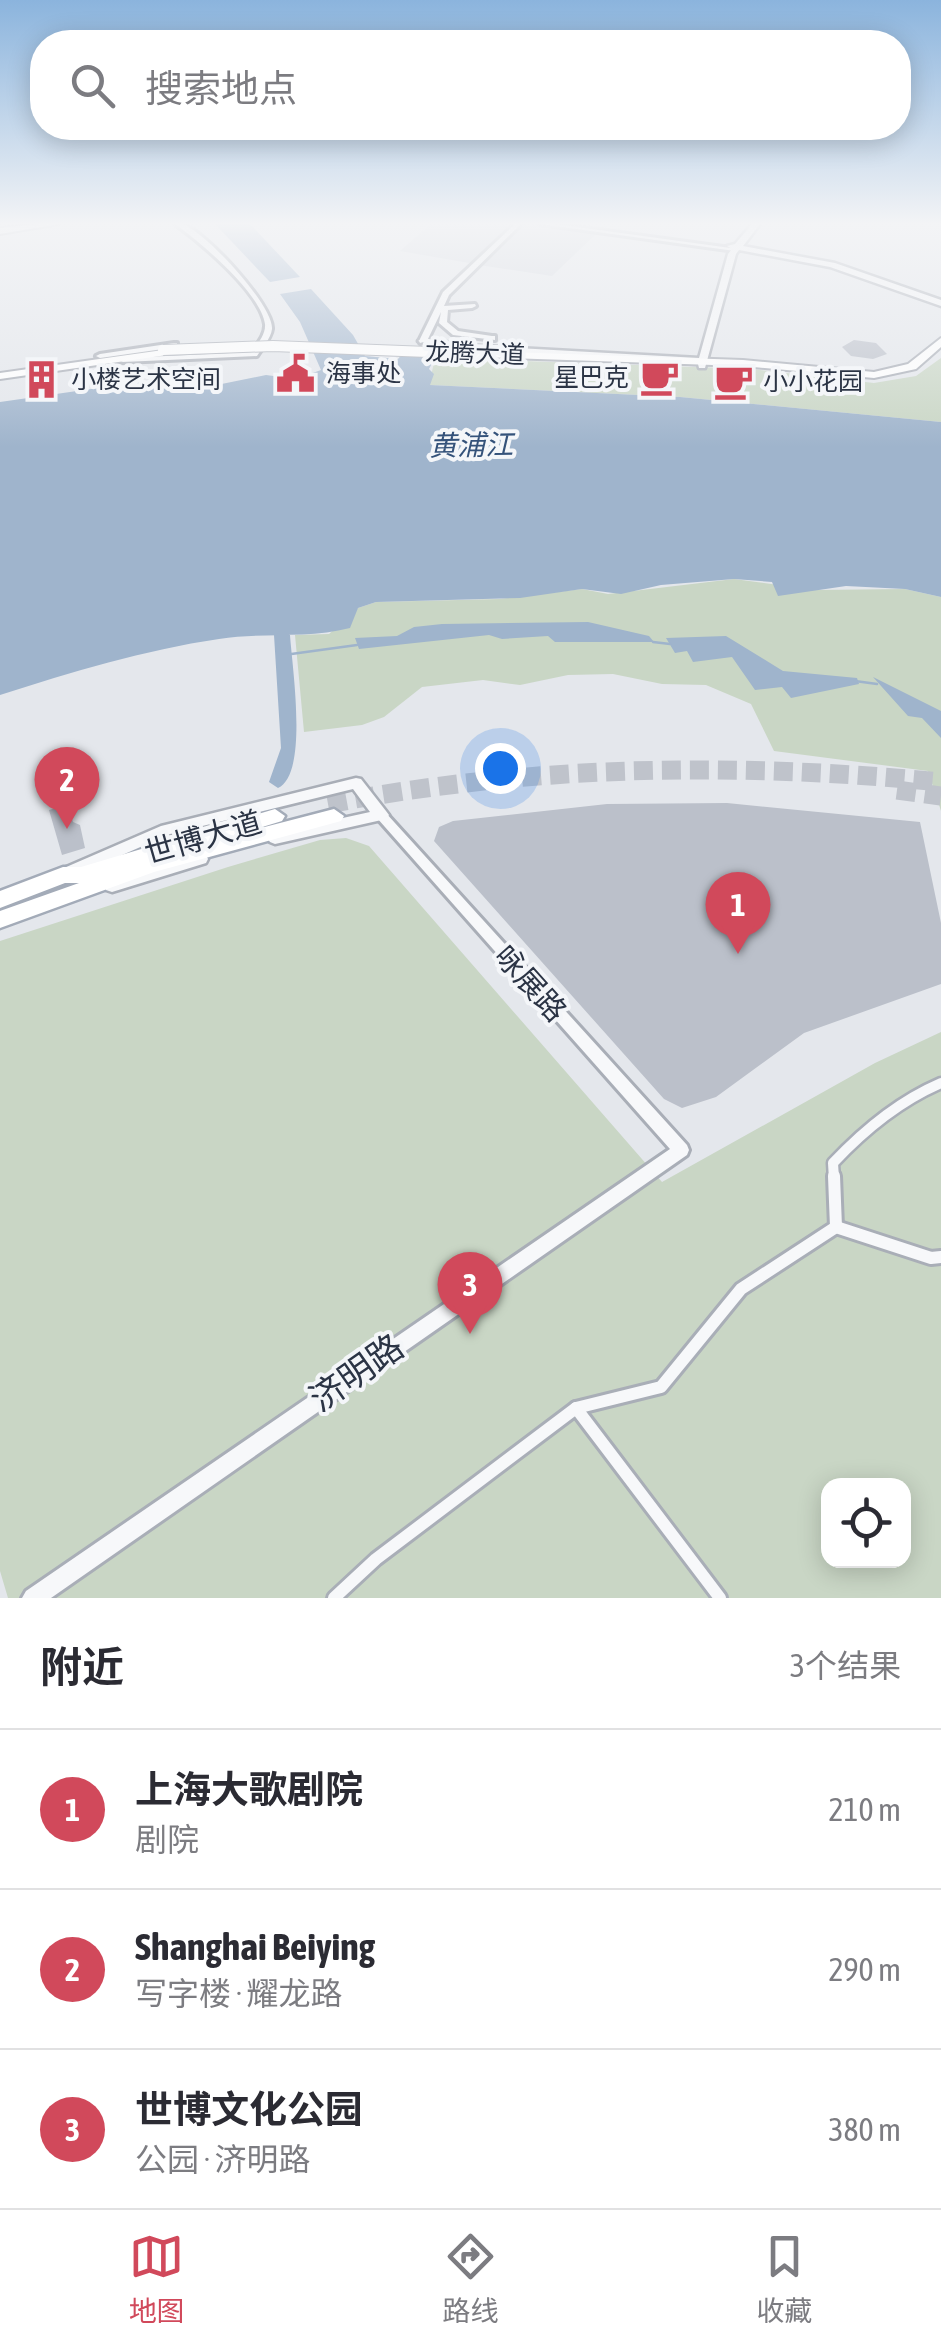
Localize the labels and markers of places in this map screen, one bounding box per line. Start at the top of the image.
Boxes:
public building icon: 海事处 [275,352,317,394]
cafe icon: 星巴克 [638,356,680,398]
building icon: 小楼艺术空间 [20,358,62,400]
place label: 海事处 [326,359,401,387]
cafe icon: 小小花园 [712,360,754,402]
place label: 星巴克 [554,363,629,391]
place label: 小楼艺术空间 [71,365,221,393]
place label: 小小花园 [763,367,863,395]
pin: 2 [34,746,100,829]
pin: 1 [706,872,770,954]
pin: 3 [438,1252,502,1334]

